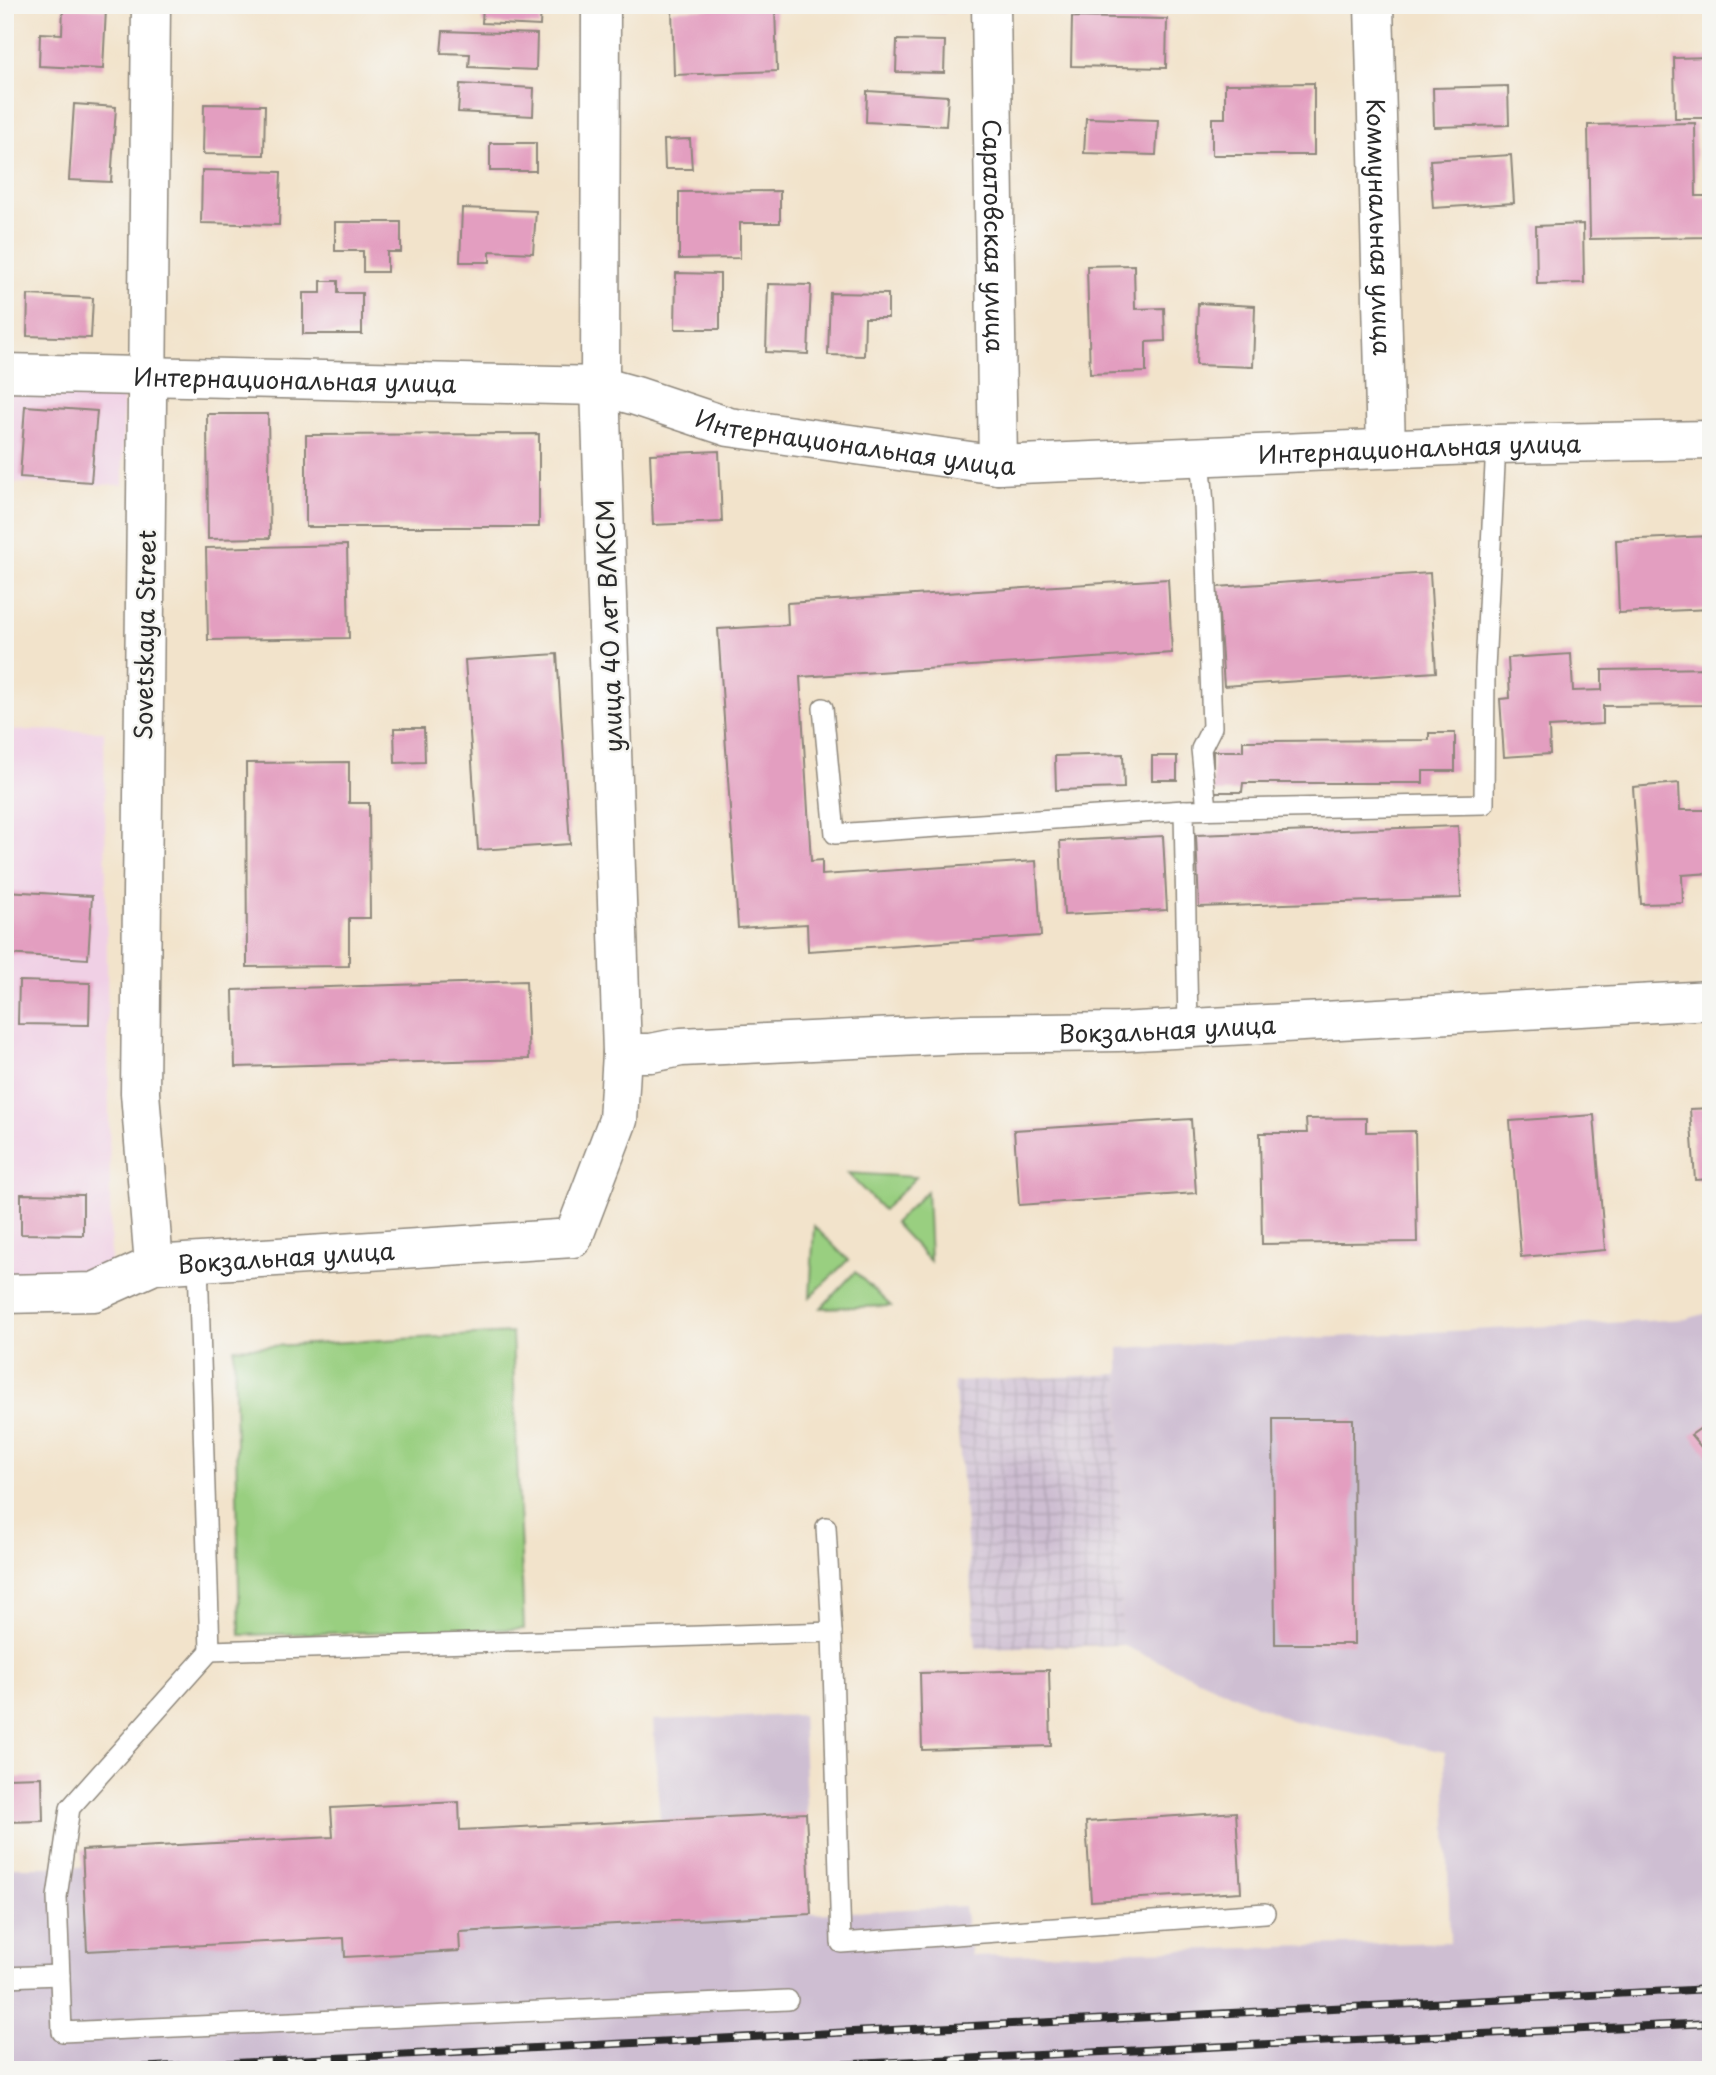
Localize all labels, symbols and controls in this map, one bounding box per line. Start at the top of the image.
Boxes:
street label: Коммунальная улица [1359,98,1401,356]
street label: Саратовская улица [975,119,1014,353]
street label: Интернациональная улица [133,358,457,401]
street label: Интернациональная улица [691,399,1016,483]
street label: Интернациональная улица [1257,424,1581,472]
street label: улица 40 лет ВЛКСМ [586,499,630,753]
street label: Sovetskaya Street [124,529,164,740]
street label: Вокзальная улица [1058,1006,1277,1051]
street label: Вокзальная улица [176,1232,396,1281]

